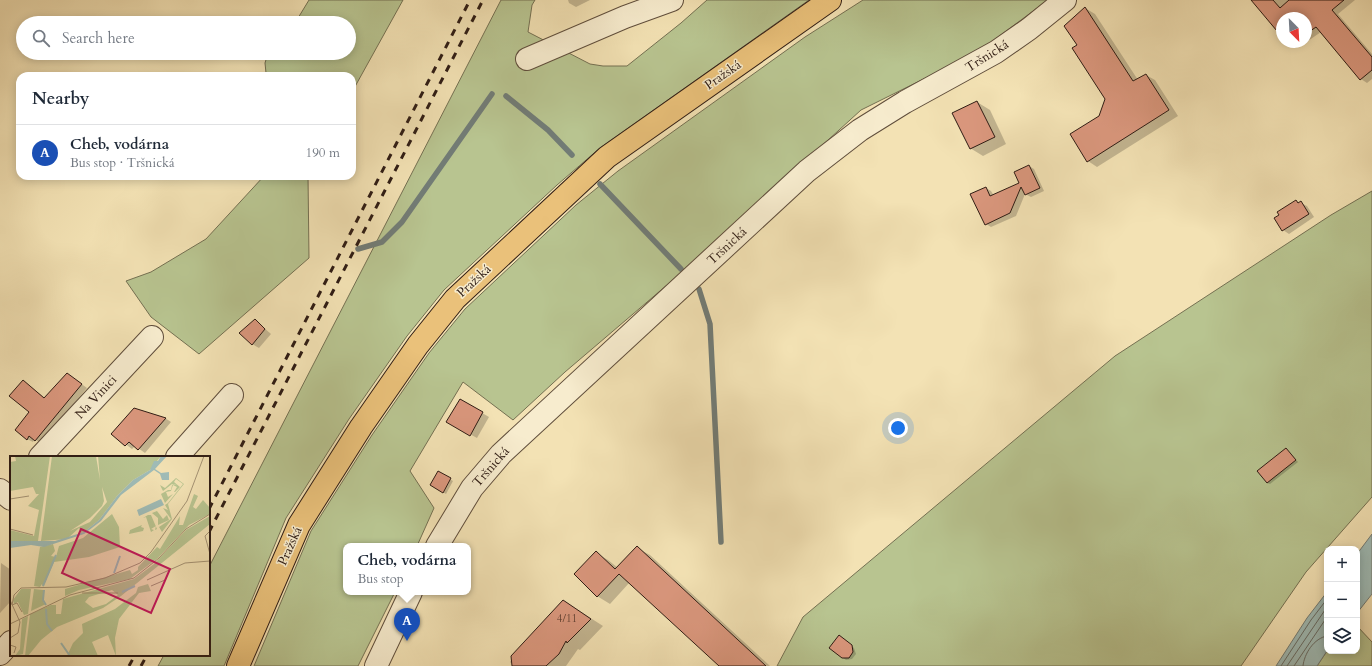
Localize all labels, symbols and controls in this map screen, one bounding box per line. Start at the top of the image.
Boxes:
north arrow [1276,12,1312,48]
search box [16,16,356,60]
icon: search [30,27,52,49]
text: Search here [62,28,135,48]
street label: Tršnická [962,35,1013,76]
street label: Pražská [701,56,745,94]
text: Nearby [32,87,89,110]
text: Cheb, vodárna [70,134,169,154]
text: A [40,144,50,162]
text: 190 m [306,144,340,162]
text: Bus stop · Tršnická [70,154,175,172]
street label: Tršnická [703,223,751,269]
street label: Pražská [453,260,495,301]
street label: Na Vinici [71,371,121,423]
your location [888,418,908,438]
street label: Tršnická [468,443,514,491]
inset map [10,456,210,656]
street label: Pražská [273,523,307,568]
popup [343,543,471,595]
map controls [1324,546,1360,654]
button: + [1324,546,1360,582]
text: Cheb, vodárna [357,550,457,570]
text: Bus stop [357,570,404,588]
button: − [1324,582,1360,618]
pin: A [394,608,420,641]
house number: 4/11 [557,611,577,626]
button: layers [1324,618,1360,654]

